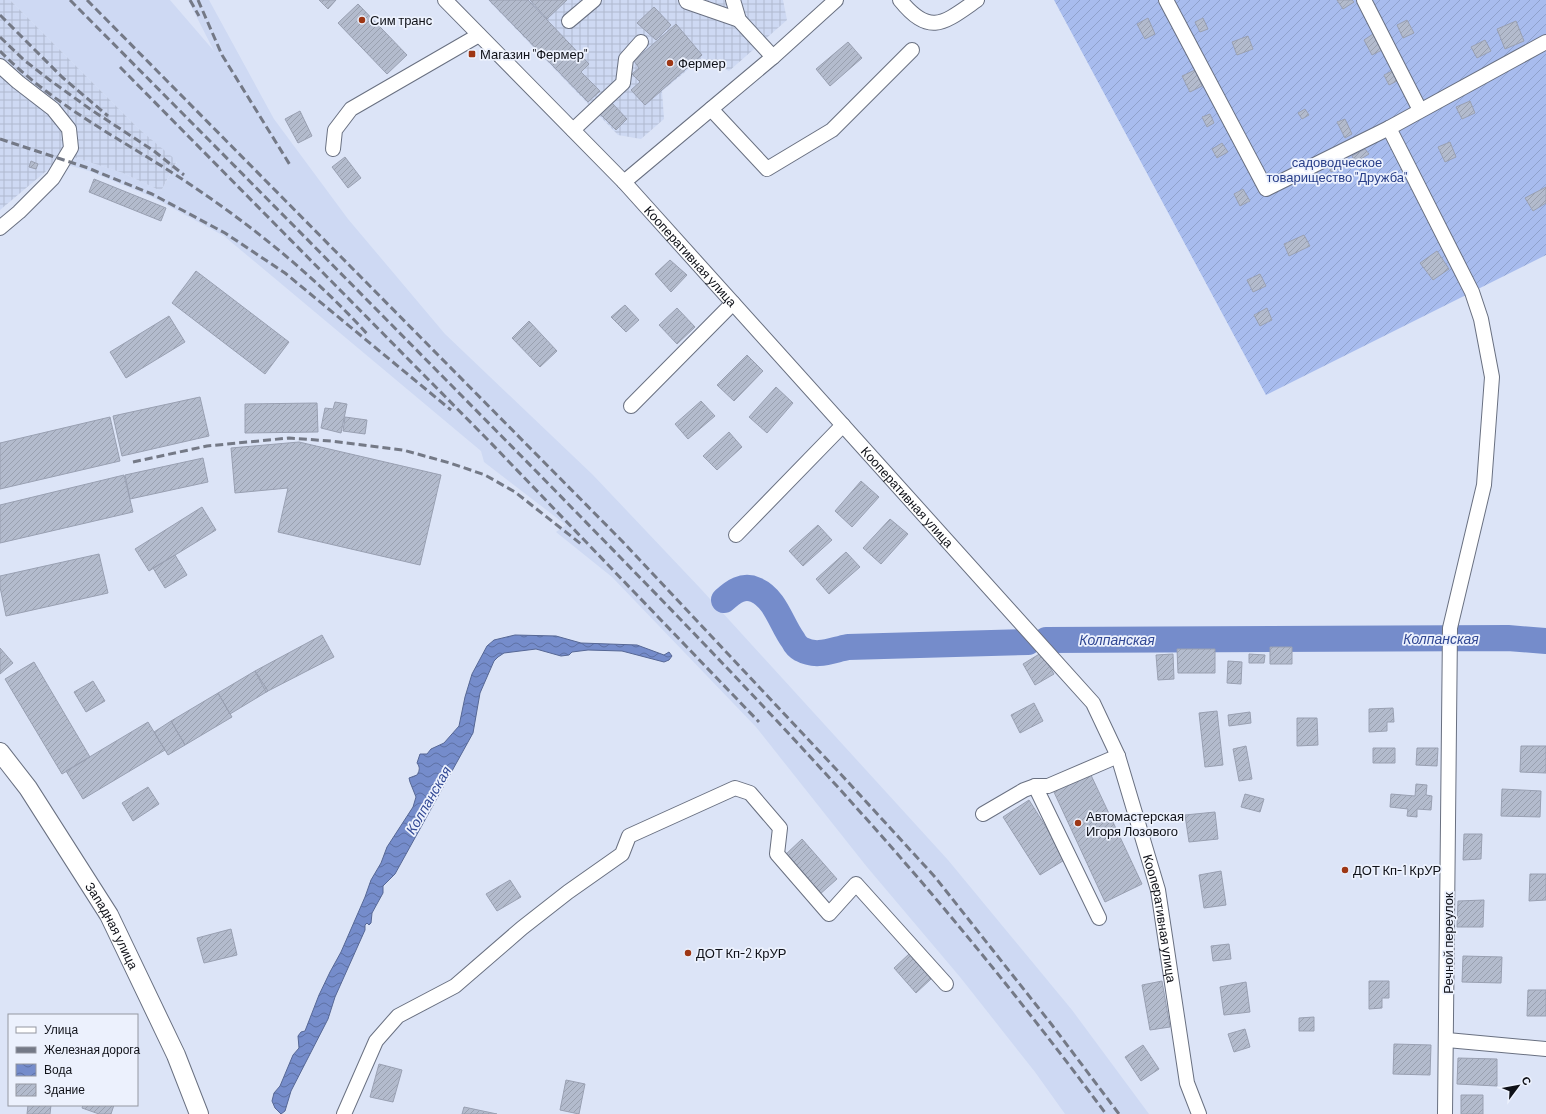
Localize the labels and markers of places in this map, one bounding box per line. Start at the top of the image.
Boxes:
place label: Сим транс [370,12,433,28]
marker: Сим транс [357,15,367,25]
place label: Магазин "Фермер" [480,46,588,62]
marker: Магазин "Фермер" [467,49,477,59]
place label: Фермер [678,55,726,71]
marker: Фермер [665,58,675,68]
place label: Автомастерская Игоря Лозового [1086,808,1184,839]
marker: Автомастерская Игоря Лозового [1073,818,1083,828]
place label: ДОТ Кп-1 КрУР [1353,862,1441,878]
marker: ДОТ Кп-1 КрУР [1340,865,1350,875]
place label: ДОТ Кп-2 КрУР [696,945,787,961]
marker: ДОТ Кп-2 КрУР [683,948,693,958]

